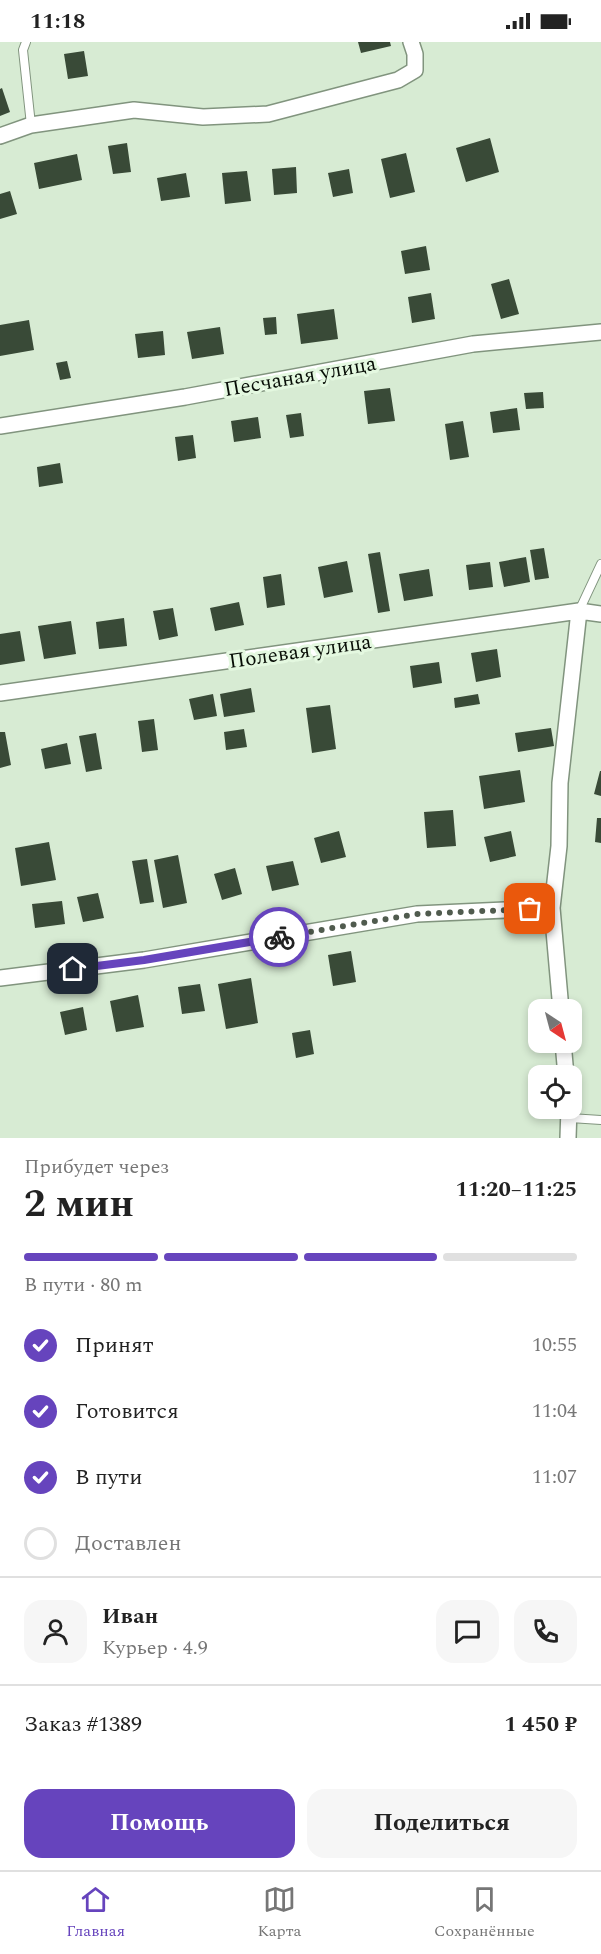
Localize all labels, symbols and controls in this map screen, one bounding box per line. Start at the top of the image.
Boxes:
text: 11:18 [30,5,85,38]
street label: Песчаная улица [222,348,380,406]
street label: Полевая улица [227,626,374,678]
pin [504,883,555,934]
icon: bag [513,892,546,925]
courier [249,907,309,967]
icon: bike [263,921,296,954]
pin [47,943,98,994]
icon: home [56,952,89,985]
north arrow [528,999,582,1053]
map controls [528,999,582,1119]
button: locate [528,1065,582,1119]
text: Прибудет через [24,1152,169,1182]
text: 11:20–11:25 [455,1173,577,1206]
text: 2 мин [24,1175,134,1234]
text: В пути · 80 m [24,1270,142,1300]
icon: check [24,1329,57,1362]
text: Принят [75,1329,154,1362]
text: 10:55 [532,1330,577,1360]
icon: check [24,1395,57,1428]
text: Готовится [75,1395,179,1428]
text: 11:04 [532,1396,577,1426]
icon: check [24,1461,57,1494]
text: В пути [75,1461,142,1494]
text: 11:07 [532,1462,577,1492]
text: Доставлен [75,1527,182,1560]
button: person [24,1600,87,1663]
text: Иван [102,1600,158,1633]
button: chat [436,1600,499,1663]
button: phone [514,1600,577,1663]
text: Курьер · 4.9 [102,1633,208,1663]
text: Заказ #1389 [24,1708,142,1741]
text: 1 450 ₽ [504,1708,577,1741]
button: Помощь [24,1789,295,1858]
button: Поделиться [307,1789,577,1858]
tab: Главная [66,1883,125,1943]
tab: Карта [258,1883,301,1943]
tab: Сохранённые [434,1883,535,1943]

